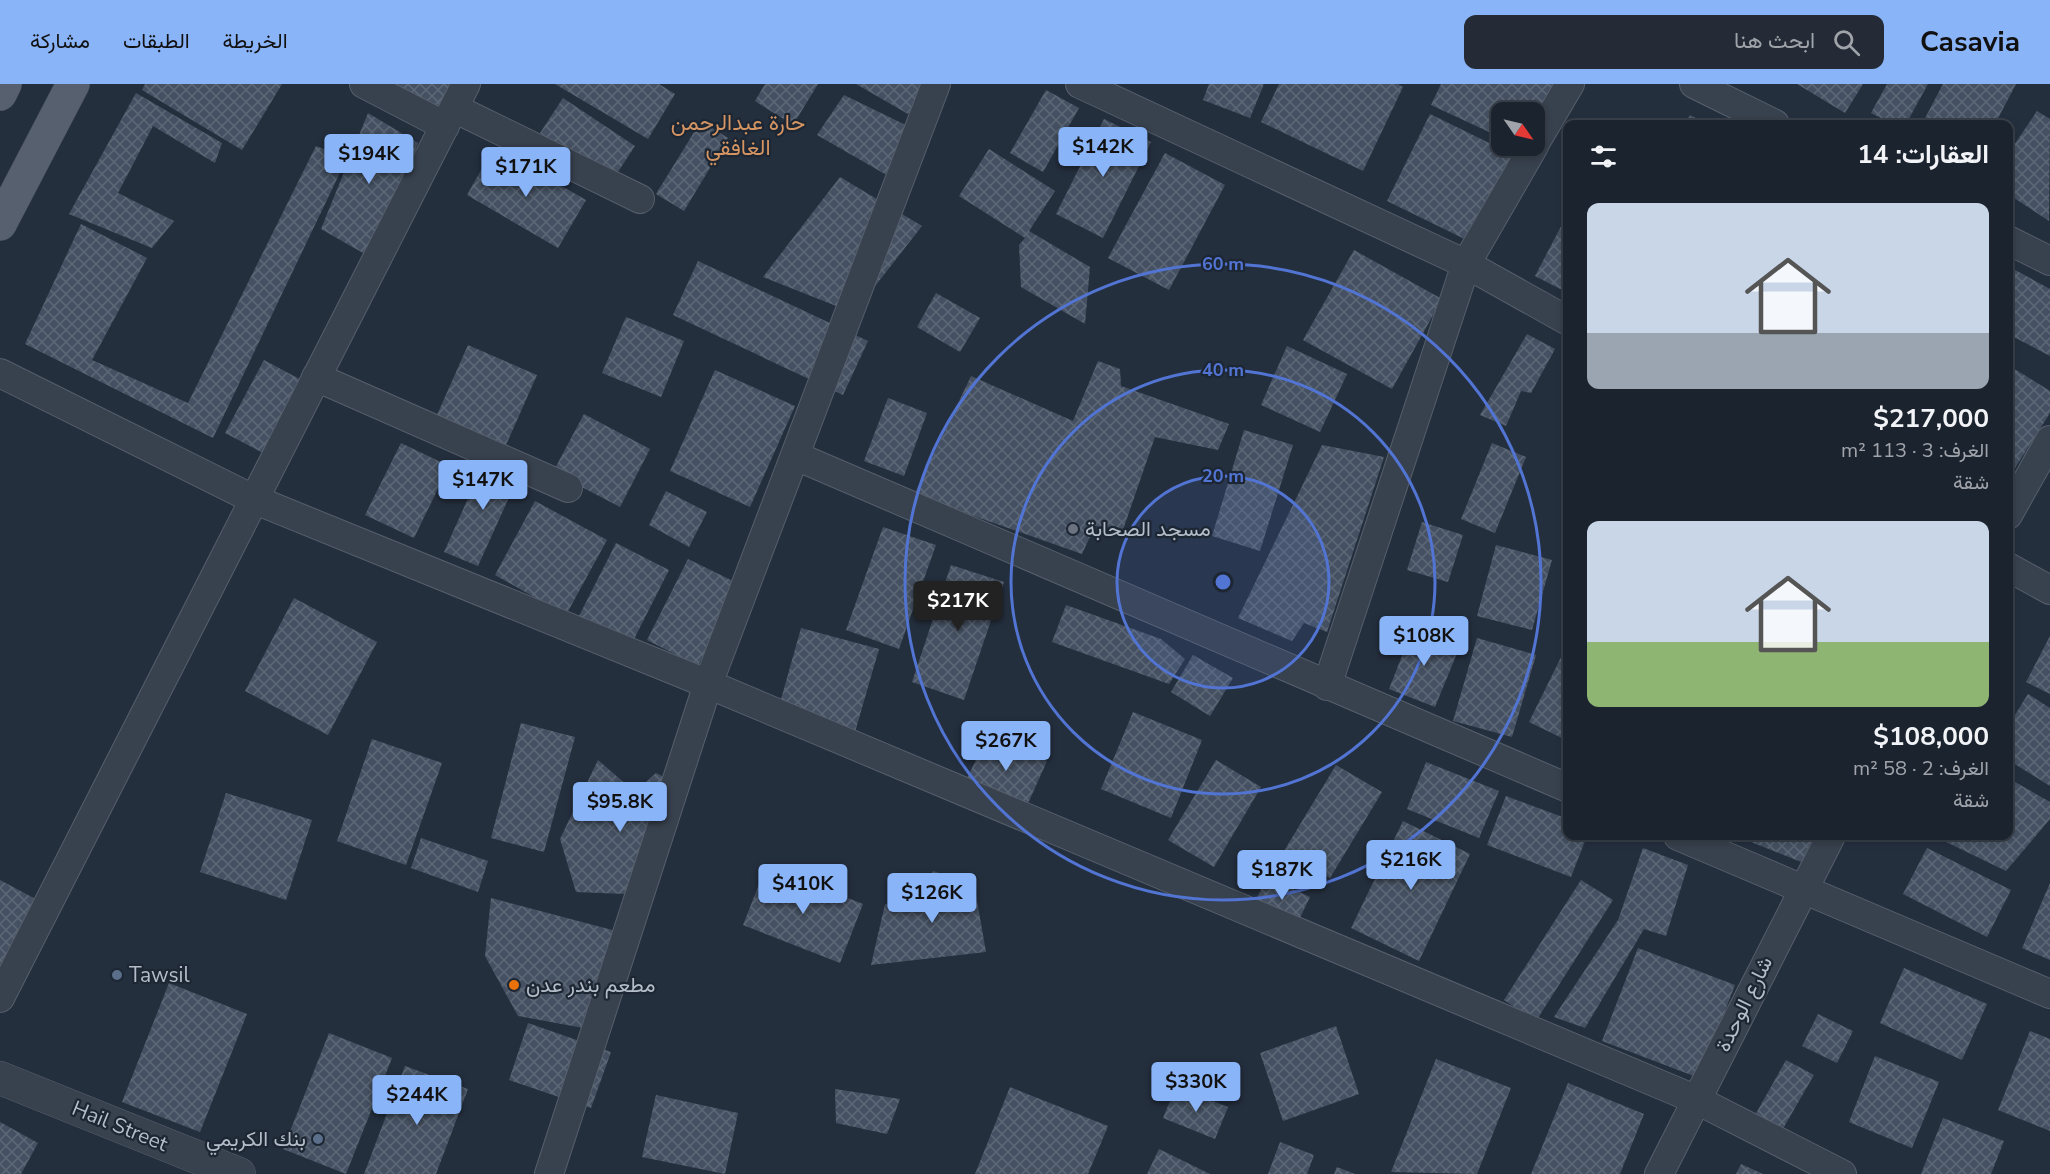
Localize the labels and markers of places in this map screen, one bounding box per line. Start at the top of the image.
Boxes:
pin: $142K [1061,127,1145,178]
pin: $194K [327,134,411,185]
pin: $171K [484,147,568,198]
pin: $147K [441,460,525,511]
place label: مسجد الصحابة [1085,515,1211,543]
marker: مسجد الصحابة [1066,522,1080,536]
centre of rings [1213,572,1233,592]
pin: $217K [916,581,1000,632]
pin: $108K [1382,616,1466,667]
pin: $267K [964,721,1048,772]
pin: $95.8K [571,782,669,833]
pin: $216K [1369,840,1453,891]
pin: $187K [1240,850,1324,901]
pin: $410K [761,864,845,915]
pin: $126K [890,873,974,924]
place label: Tawsil [129,961,190,989]
marker: Tawsil [110,968,124,982]
place label: مطعم بندر عدن [526,971,655,999]
marker: مطعم بندر عدن [507,978,521,992]
pin: $330K [1154,1062,1238,1113]
pin: $244K [375,1075,459,1126]
place label: بنك الكريمي [206,1125,306,1156]
marker: بنك الكريمي [311,1132,325,1146]

